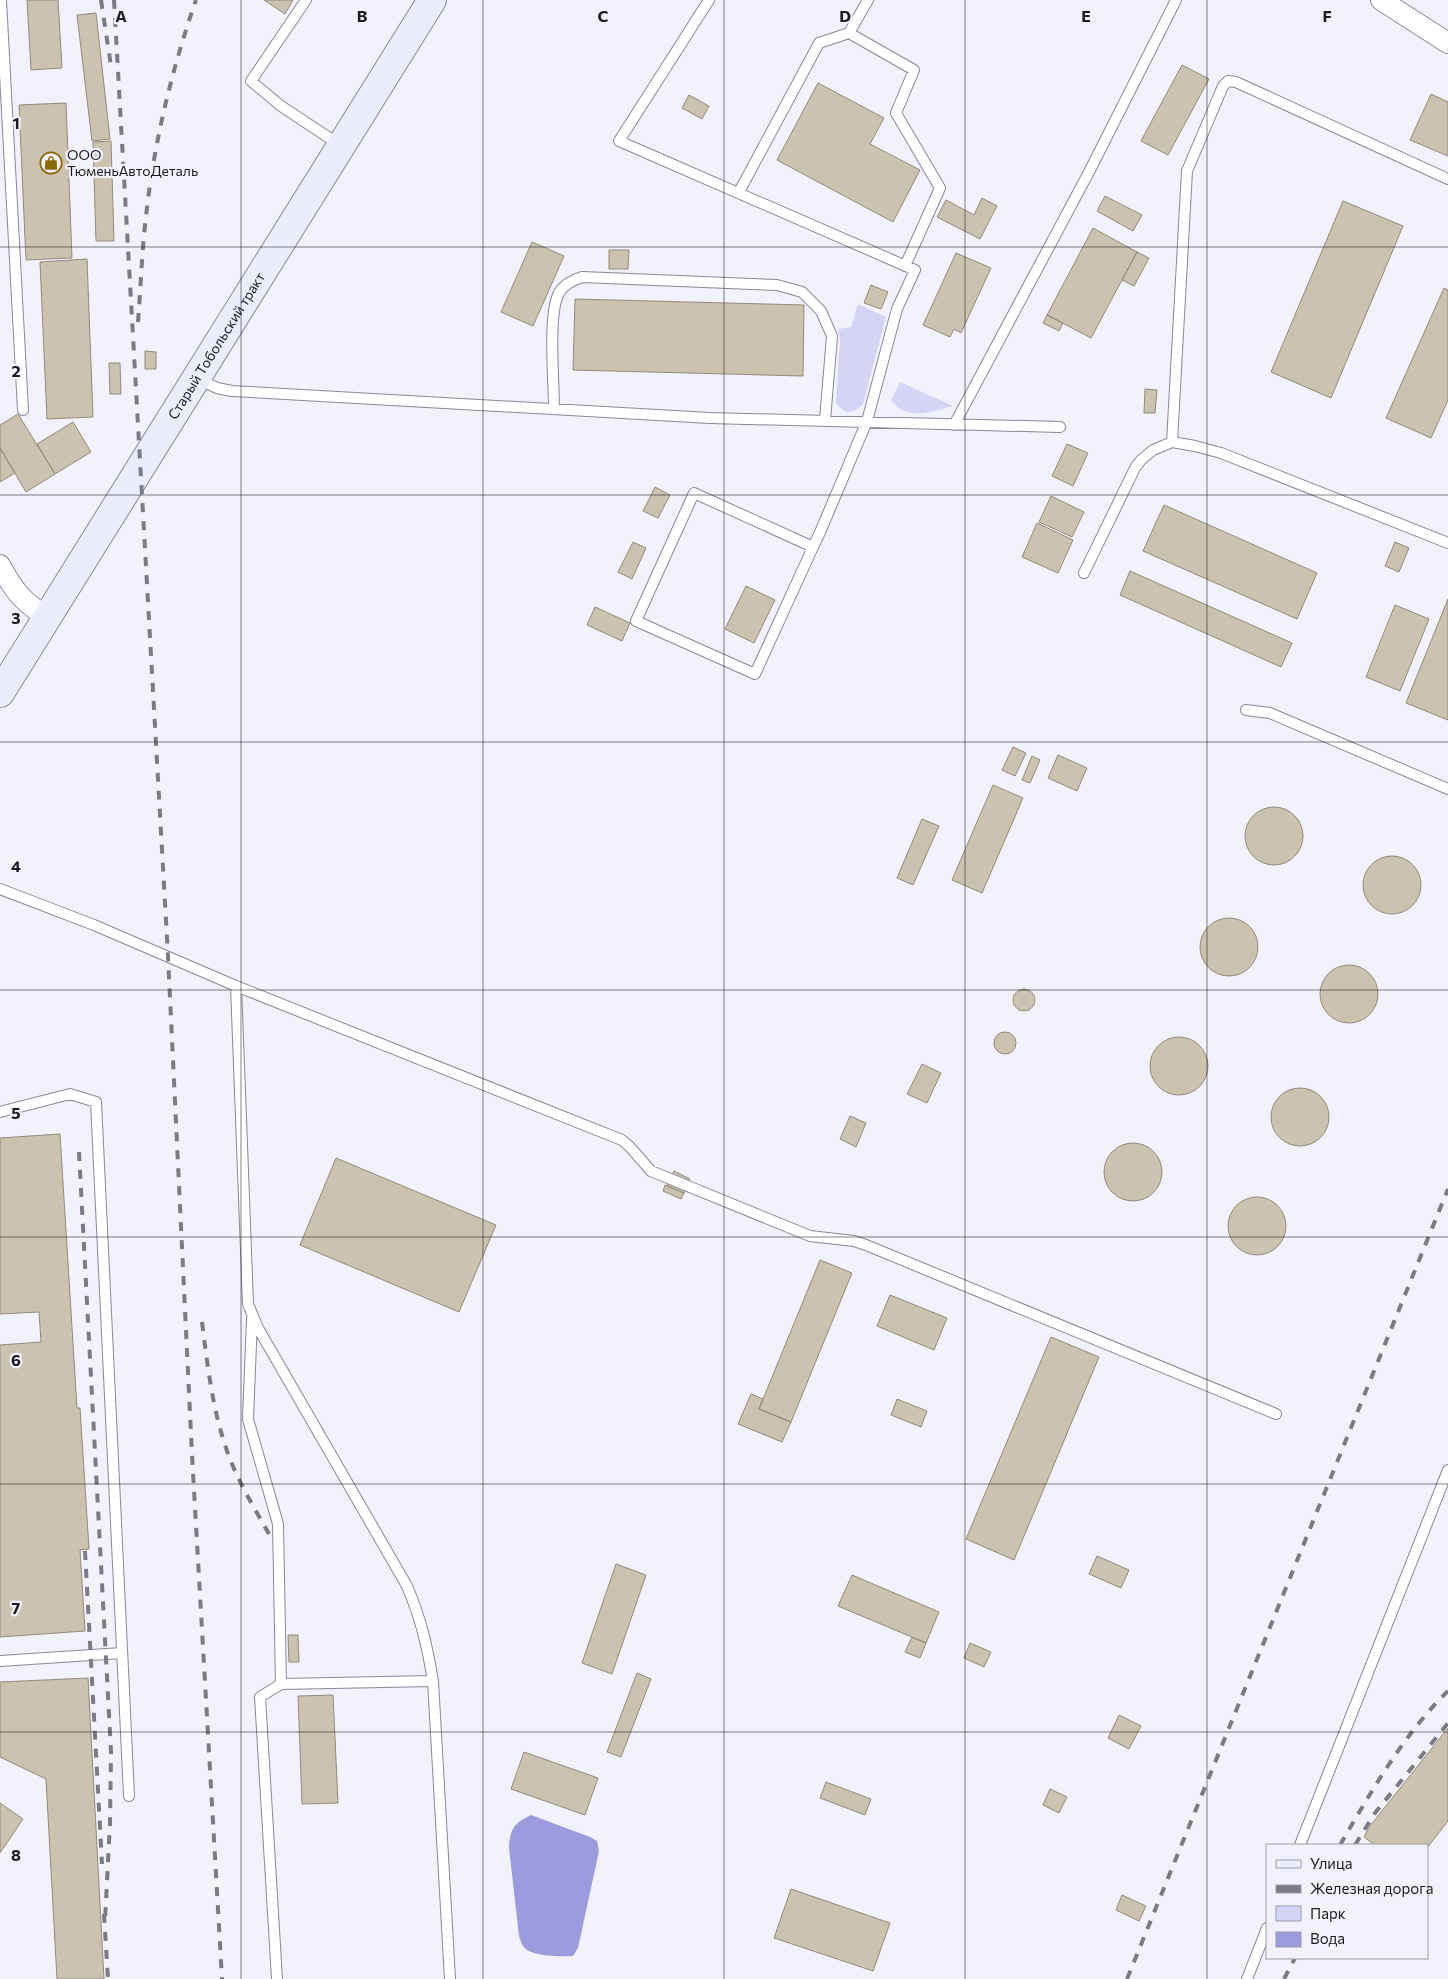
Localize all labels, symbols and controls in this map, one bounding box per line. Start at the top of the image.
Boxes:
text: A [115,6,127,25]
text: B [357,6,368,25]
text: C [598,6,609,25]
text: D [839,6,851,25]
text: E [1081,6,1091,25]
text: F [1322,6,1332,25]
text: 1 [12,113,20,132]
place label: ООО ТюменьАвтоДеталь [67,146,198,179]
shop icon: ООО ТюменьАвтоДеталь [39,151,63,175]
street label: Старый Тобольский тракт [164,269,268,422]
text: 2 [11,361,21,380]
text: 3 [11,608,21,627]
text: 4 [11,856,21,875]
text: 5 [11,1103,21,1122]
text: 6 [11,1350,21,1369]
text: 7 [12,1598,21,1617]
legend [1266,1844,1428,1959]
text: 8 [11,1845,21,1864]
text: Улица [1310,1854,1352,1872]
text: Железная дорога [1310,1879,1434,1897]
text: Парк [1310,1904,1346,1922]
text: Вода [1310,1929,1345,1947]

